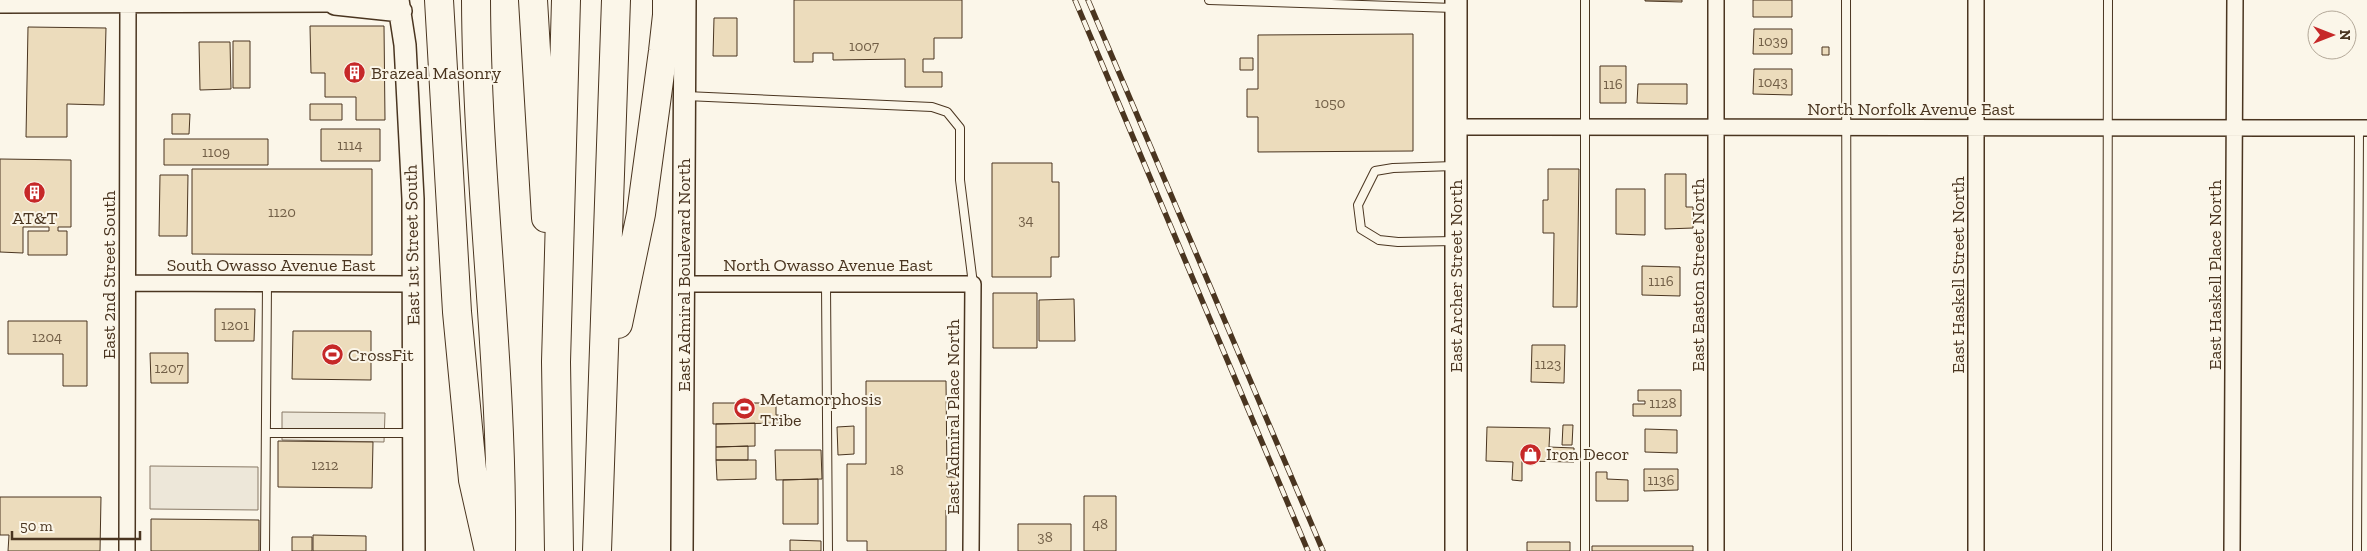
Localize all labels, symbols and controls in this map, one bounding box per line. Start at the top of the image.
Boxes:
north arrow [2307,10,2357,60]
text: N [2336,30,2353,41]
house number: 1039 [1758,32,1788,50]
house number: 1007 [849,37,879,55]
building icon: Brazeal Masonry [343,61,367,85]
place label: Brazeal Masonry [371,62,502,84]
house number: 1043 [1758,73,1788,91]
house number: 116 [1603,75,1623,93]
house number: 1050 [1315,94,1345,112]
street label: North Norfolk Avenue East [1807,98,2015,120]
house number: 1114 [337,136,363,154]
house number: 1109 [202,143,230,161]
street label: East Admiral Boulevard North [673,158,695,392]
street label: East 1st Street South [400,164,424,326]
street label: East Haskell Street North [1947,176,1969,374]
street label: East Easton Street North [1687,178,1709,372]
street label: East Archer Street North [1445,180,1467,372]
street label: East Haskell Place North [2204,180,2226,370]
building icon: AT&T [23,181,47,205]
street label: East 2nd Street South [98,191,120,359]
house number: 1120 [268,203,296,221]
place label: AT&T [12,207,58,229]
house number: 34 [1018,211,1034,229]
street label: South Owasso Avenue East [167,254,376,276]
street label: North Owasso Avenue East [723,254,933,276]
house number: 1116 [1648,272,1674,290]
house number: 1201 [221,316,249,334]
street label: East Admiral Place North [942,319,964,515]
house number: 1204 [32,328,62,346]
sports icon: CrossFit [320,343,344,367]
place label: CrossFit [348,344,414,366]
house number: 1123 [1535,355,1561,373]
house number: 1207 [154,359,184,377]
place label: Metamorphosis Tribe [760,388,882,431]
house number: 1128 [1649,394,1677,412]
sports icon: Metamorphosis Tribe [732,397,756,421]
shop icon: Iron Decor [1518,442,1542,466]
place label: Iron Decor [1546,443,1629,465]
house number: 1212 [311,456,339,474]
house number: 18 [890,461,904,479]
house number: 1136 [1648,471,1674,489]
scale bar [12,508,140,540]
house number: 48 [1092,515,1108,533]
text: 50 m [20,517,53,535]
house number: 38 [1037,528,1053,546]

